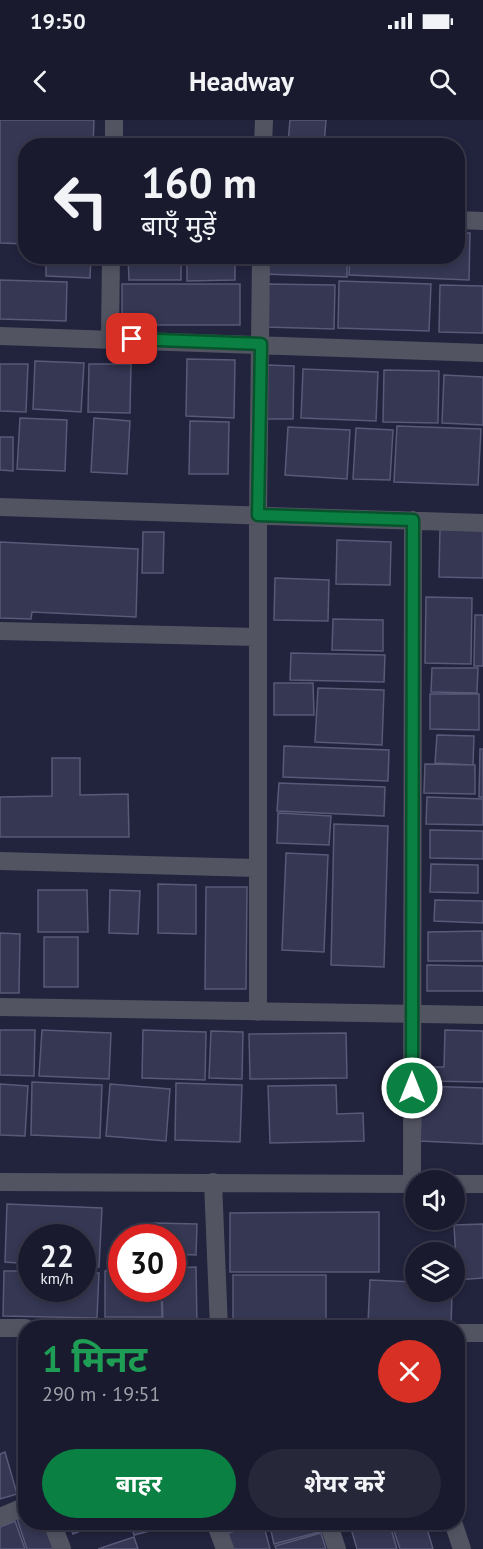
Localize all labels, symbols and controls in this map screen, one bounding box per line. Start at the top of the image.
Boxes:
text: 19:50 [30,7,86,35]
text: Headway [189,64,294,98]
icon: back [24,65,57,98]
icon: search [426,65,459,98]
text: 160 m [141,155,257,210]
icon: left [42,162,120,240]
text: बाएँ मुड़ें [141,208,216,242]
pin [106,313,157,364]
icon: arrive [115,322,148,355]
position arrow [380,1056,444,1120]
map controls [405,1170,465,1302]
button: sound [405,1170,465,1230]
speed limit sign: 30 [108,1224,186,1302]
text: 22 [40,1236,74,1275]
button: layers [405,1242,465,1302]
text: km/h [41,1269,73,1288]
text: 1 मिनट [42,1335,147,1382]
button: close [378,1340,441,1403]
text: 290 m · 19:51 [42,1381,160,1407]
button: बाहर [42,1449,236,1518]
button: शेयर करें [248,1449,441,1518]

